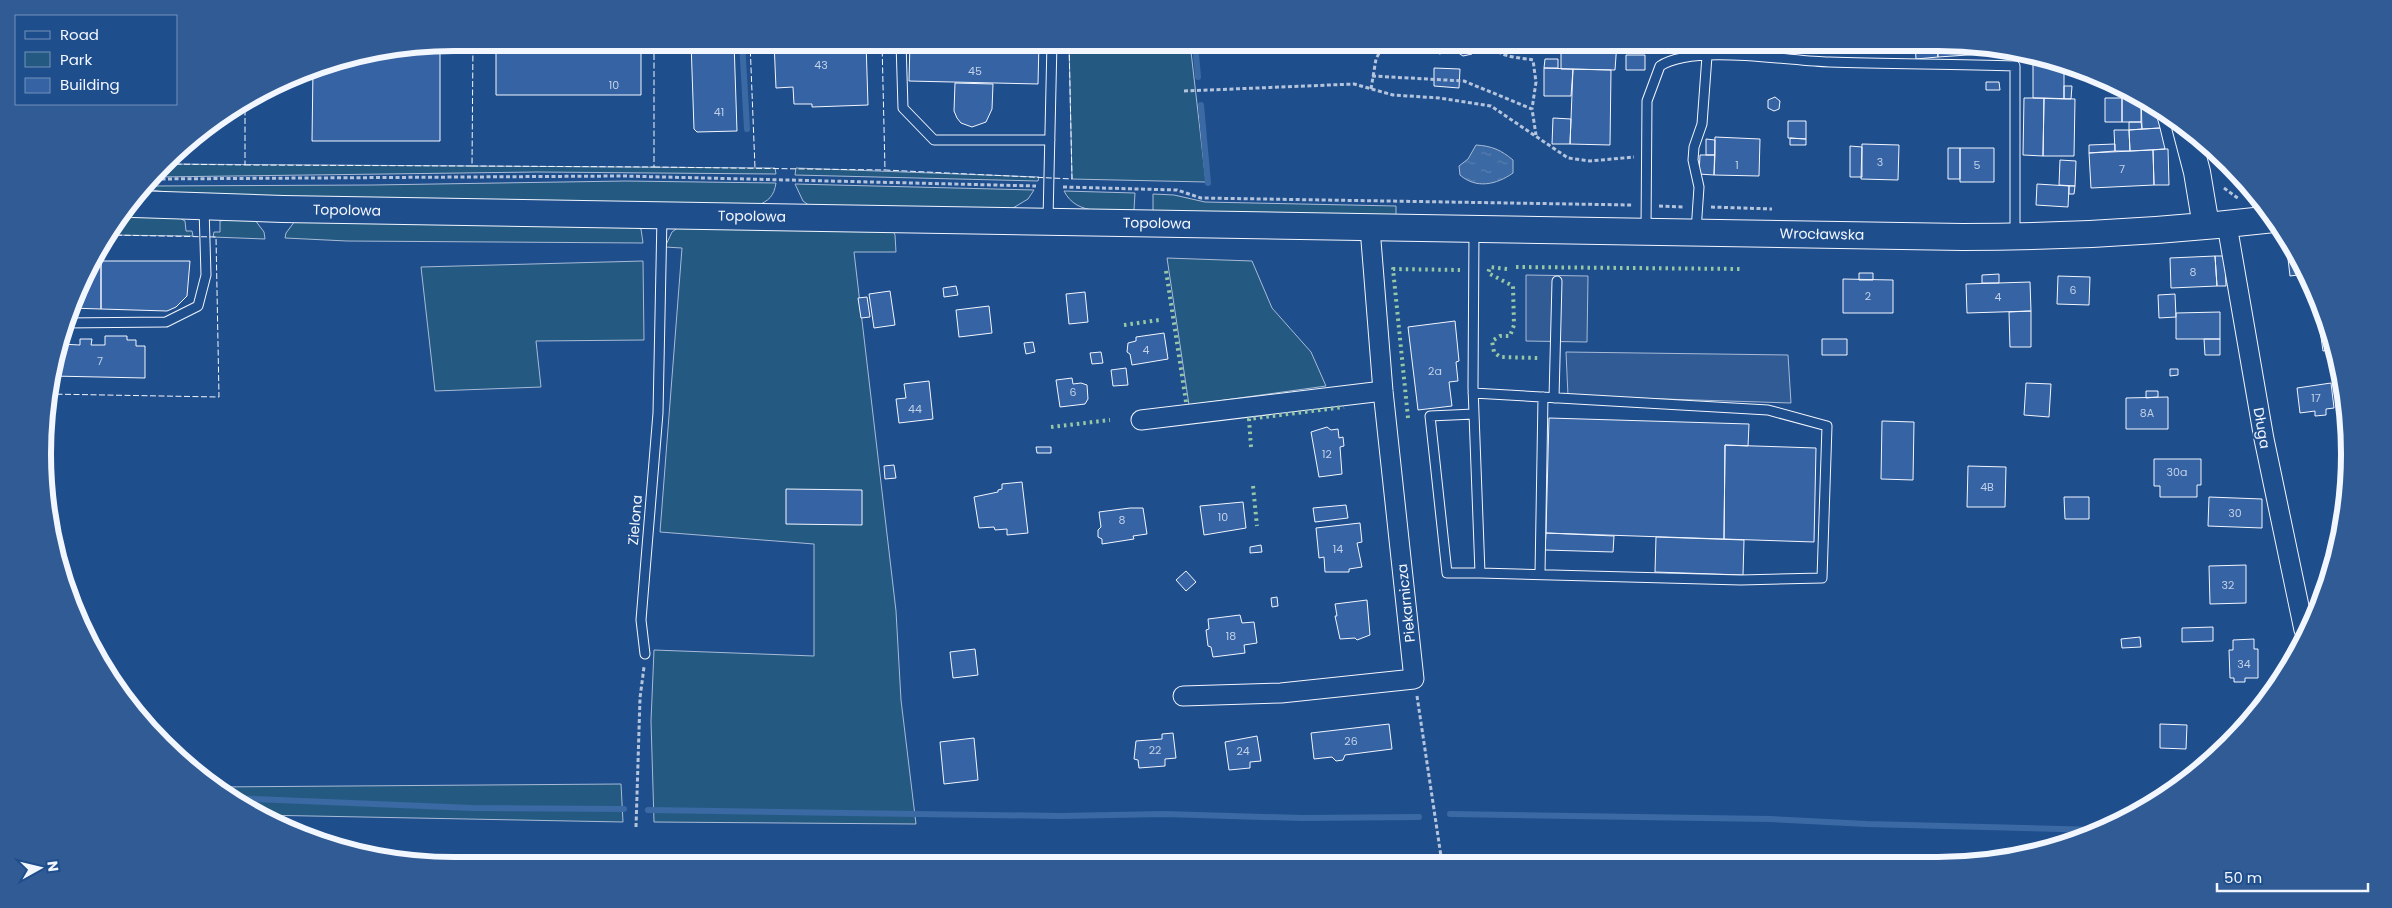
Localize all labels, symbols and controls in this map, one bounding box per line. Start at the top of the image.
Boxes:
legend [15,15,178,105]
text: Road [60,24,99,45]
text: Park [60,49,92,70]
house number: 43 [814,57,828,73]
house number: 45 [968,63,982,79]
text: Building [60,74,120,95]
house number: 10 [609,77,619,93]
house number: 41 [714,104,724,120]
house number: 3 [1877,154,1883,170]
house number: 1 [1735,157,1739,173]
house number: 5 [1974,157,1981,173]
house number: 7 [2119,161,2125,177]
street label: Topolowa [313,199,381,221]
street label: Topolowa [718,205,786,227]
street label: Topolowa [1123,212,1191,234]
street label: Wrocławska [1779,223,1865,245]
house number: 8 [2190,264,2197,280]
house number: 6 [2070,282,2077,298]
house number: 2 [1865,288,1871,304]
house number: 4 [1995,289,2002,305]
house number: 4 [1143,342,1150,358]
house number: 7 [97,353,103,369]
house number: 2a [1428,363,1442,379]
house number: 6 [1070,384,1077,400]
house number: 17 [2311,390,2321,406]
house number: 44 [908,401,922,417]
house number: 8A [2140,405,2155,421]
street label: Długa [2249,406,2275,450]
house number: 12 [1322,446,1332,462]
house number: 30a [2167,464,2187,480]
house number: 4B [1980,479,1994,495]
street label: Zielona [623,494,647,546]
house number: 30 [2228,505,2242,521]
house number: 10 [1218,509,1228,525]
house number: 8 [1119,512,1126,528]
house number: 14 [1333,541,1343,557]
street label: Piekarnicza [1392,563,1420,643]
house number: 32 [2222,577,2234,593]
house number: 18 [1226,628,1236,644]
house number: 34 [2237,656,2251,672]
house number: 26 [1344,733,1358,749]
house number: 22 [1149,742,1161,758]
house number: 24 [1236,743,1250,759]
north arrow [15,843,65,893]
text: N [42,860,64,873]
scale bar [2217,860,2368,892]
text: 50 m [2224,867,2262,888]

